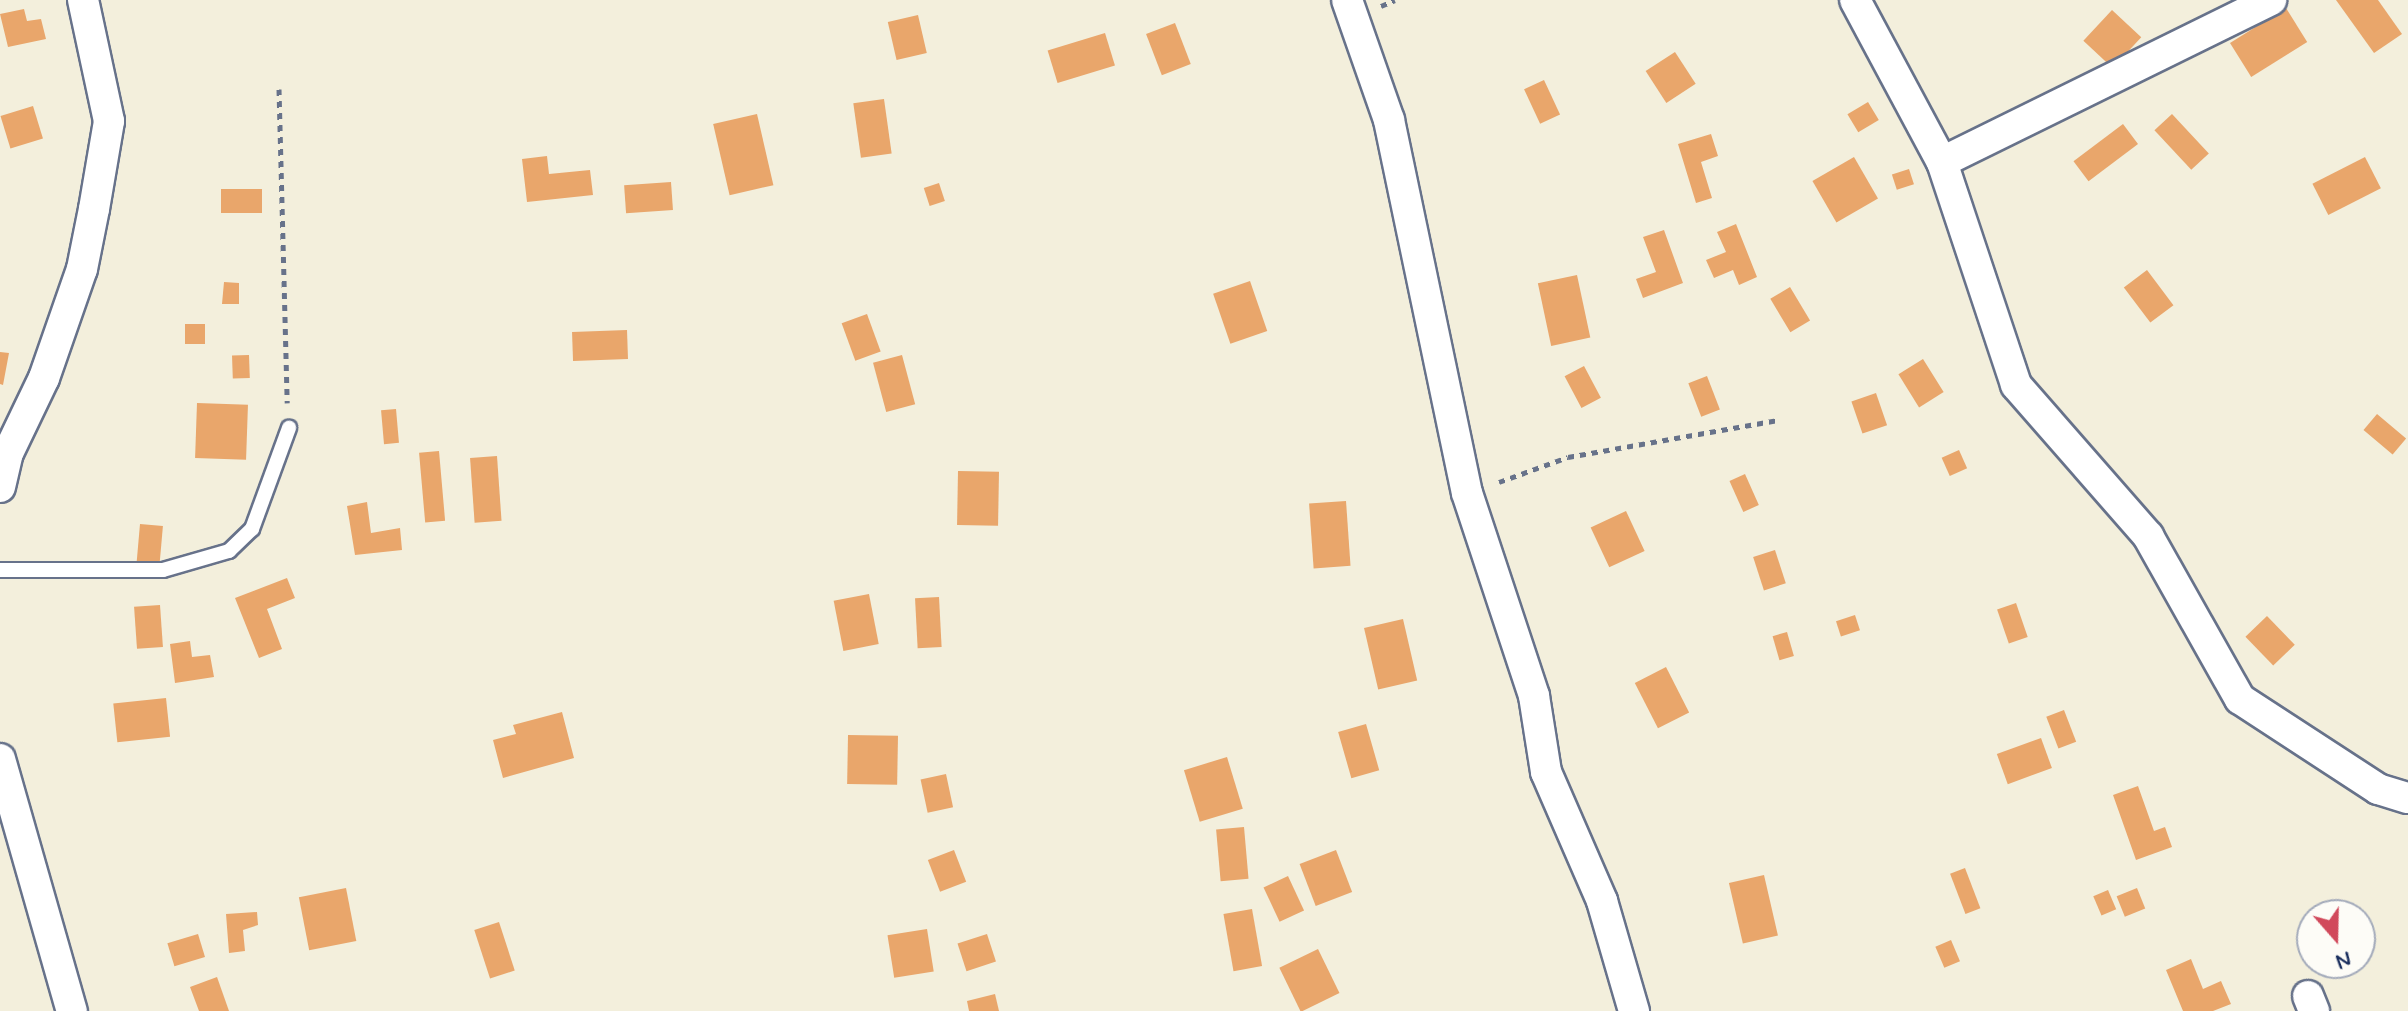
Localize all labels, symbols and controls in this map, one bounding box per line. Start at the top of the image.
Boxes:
north arrow [2296,899,2376,979]
text: N [2332,944,2355,975]

